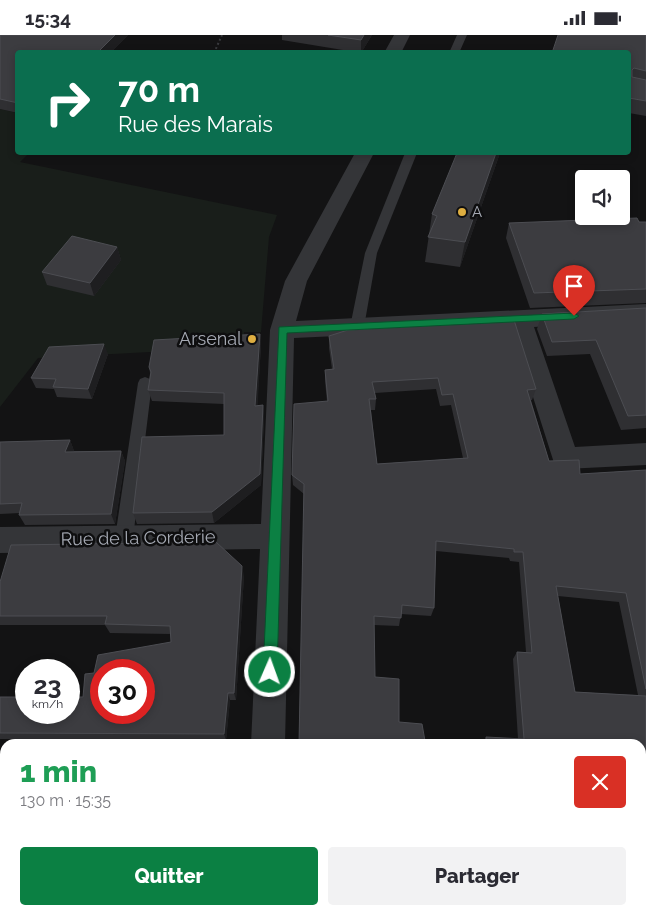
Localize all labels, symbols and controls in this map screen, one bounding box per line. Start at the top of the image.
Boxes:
text: 15:34 [25,7,71,29]
text: 70 m [118,69,200,110]
icon: right [35,70,100,135]
text: Rue des Marais [118,111,273,137]
map controls [575,170,630,225]
button: sound [575,170,630,225]
place label: A [472,203,482,221]
marker: A [456,206,468,218]
pin [553,265,595,316]
icon: arrive [560,272,588,300]
place label: Arsenal [179,328,242,349]
marker: Arsenal [246,333,258,345]
street label: Rue de la Corderie [60,526,216,549]
position arrow [243,645,295,697]
speed limit sign: 30 [90,659,155,724]
text: 23 [33,670,62,700]
text: km/h [32,697,63,711]
text: 1 min [20,754,97,789]
button: close [574,756,626,808]
text: 130 m · 15:35 [20,791,111,810]
button: Quitter [20,847,318,905]
button: Partager [328,847,626,905]

